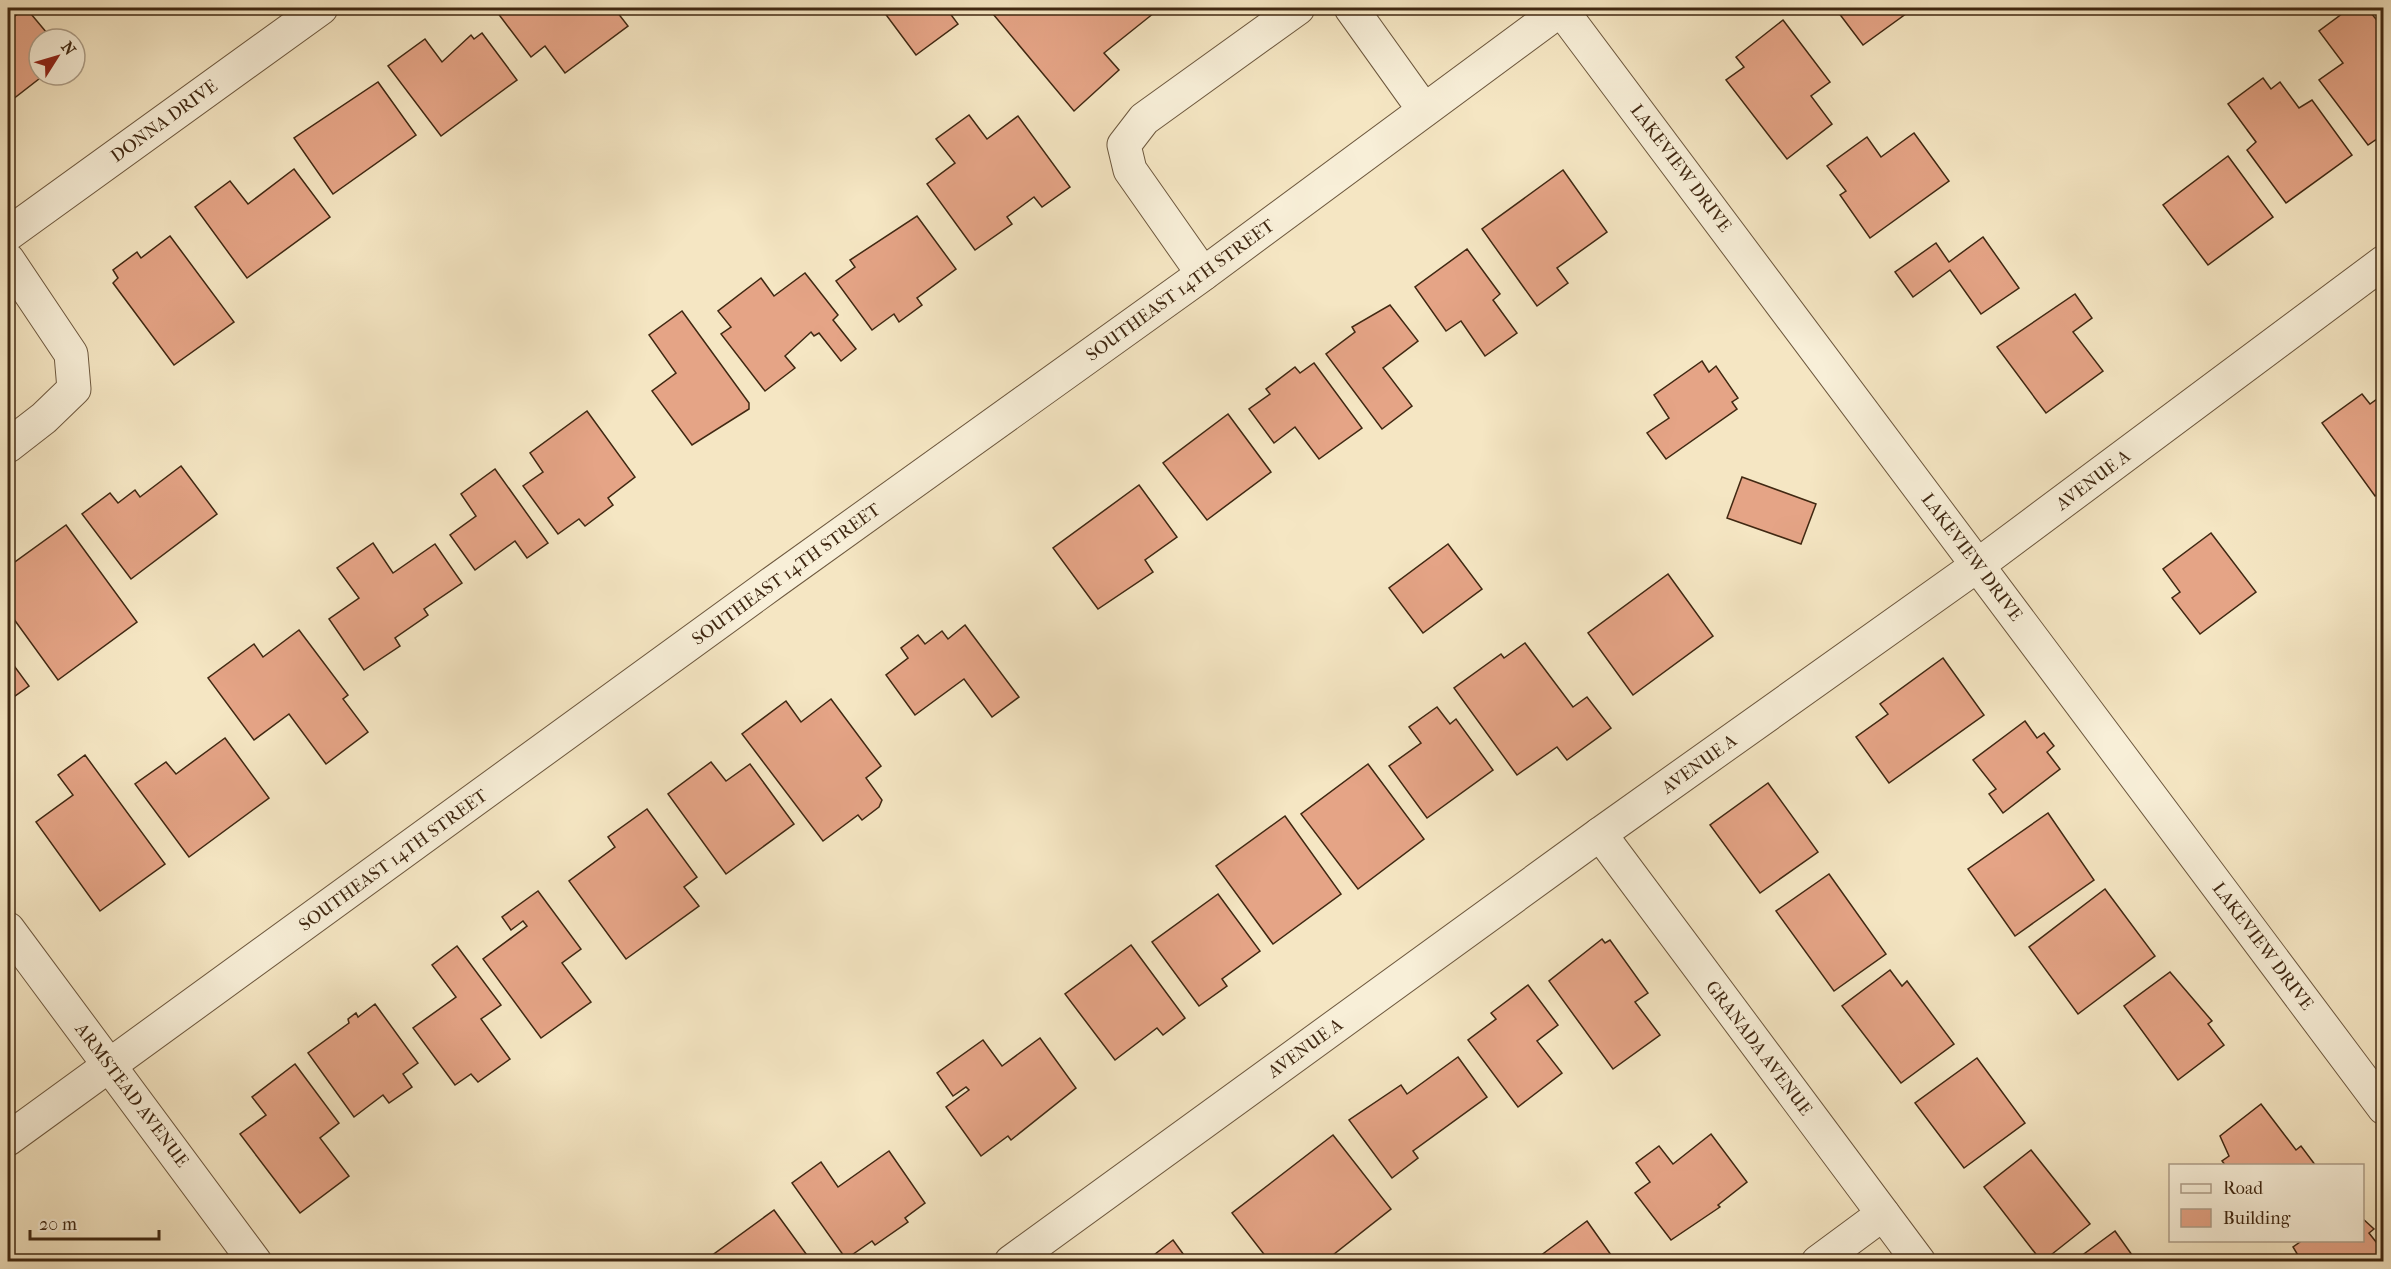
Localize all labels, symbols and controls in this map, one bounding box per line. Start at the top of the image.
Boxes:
north arrow [27,27,87,87]
text: N [57,38,80,60]
street label: DONNA DRIVE [107,76,222,167]
street label: LAKEVIEW DRIVE [1626,100,1735,236]
street label: SOUTHEAST 14TH STREET [1082,215,1279,366]
street label: AVENUE A [2051,446,2135,516]
street label: LAKEVIEW DRIVE [1917,489,2026,625]
street label: SOUTHEAST 14TH STREET [688,499,885,650]
street label: AVENUE A [1657,730,1741,799]
street label: SOUTHEAST 14TH STREET [295,785,492,936]
street label: LAKEVIEW DRIVE [2208,878,2317,1014]
street label: GRANADA AVENUE [1701,977,1816,1120]
street label: AVENUE A [1263,1014,1347,1083]
street label: ARMSTEAD AVENUE [70,1018,193,1171]
legend [2169,1164,2364,1242]
text: Road [2223,1178,2263,1199]
scale bar [30,1203,159,1241]
text: Building [2223,1208,2291,1229]
text: 20 m [39,1214,77,1235]

